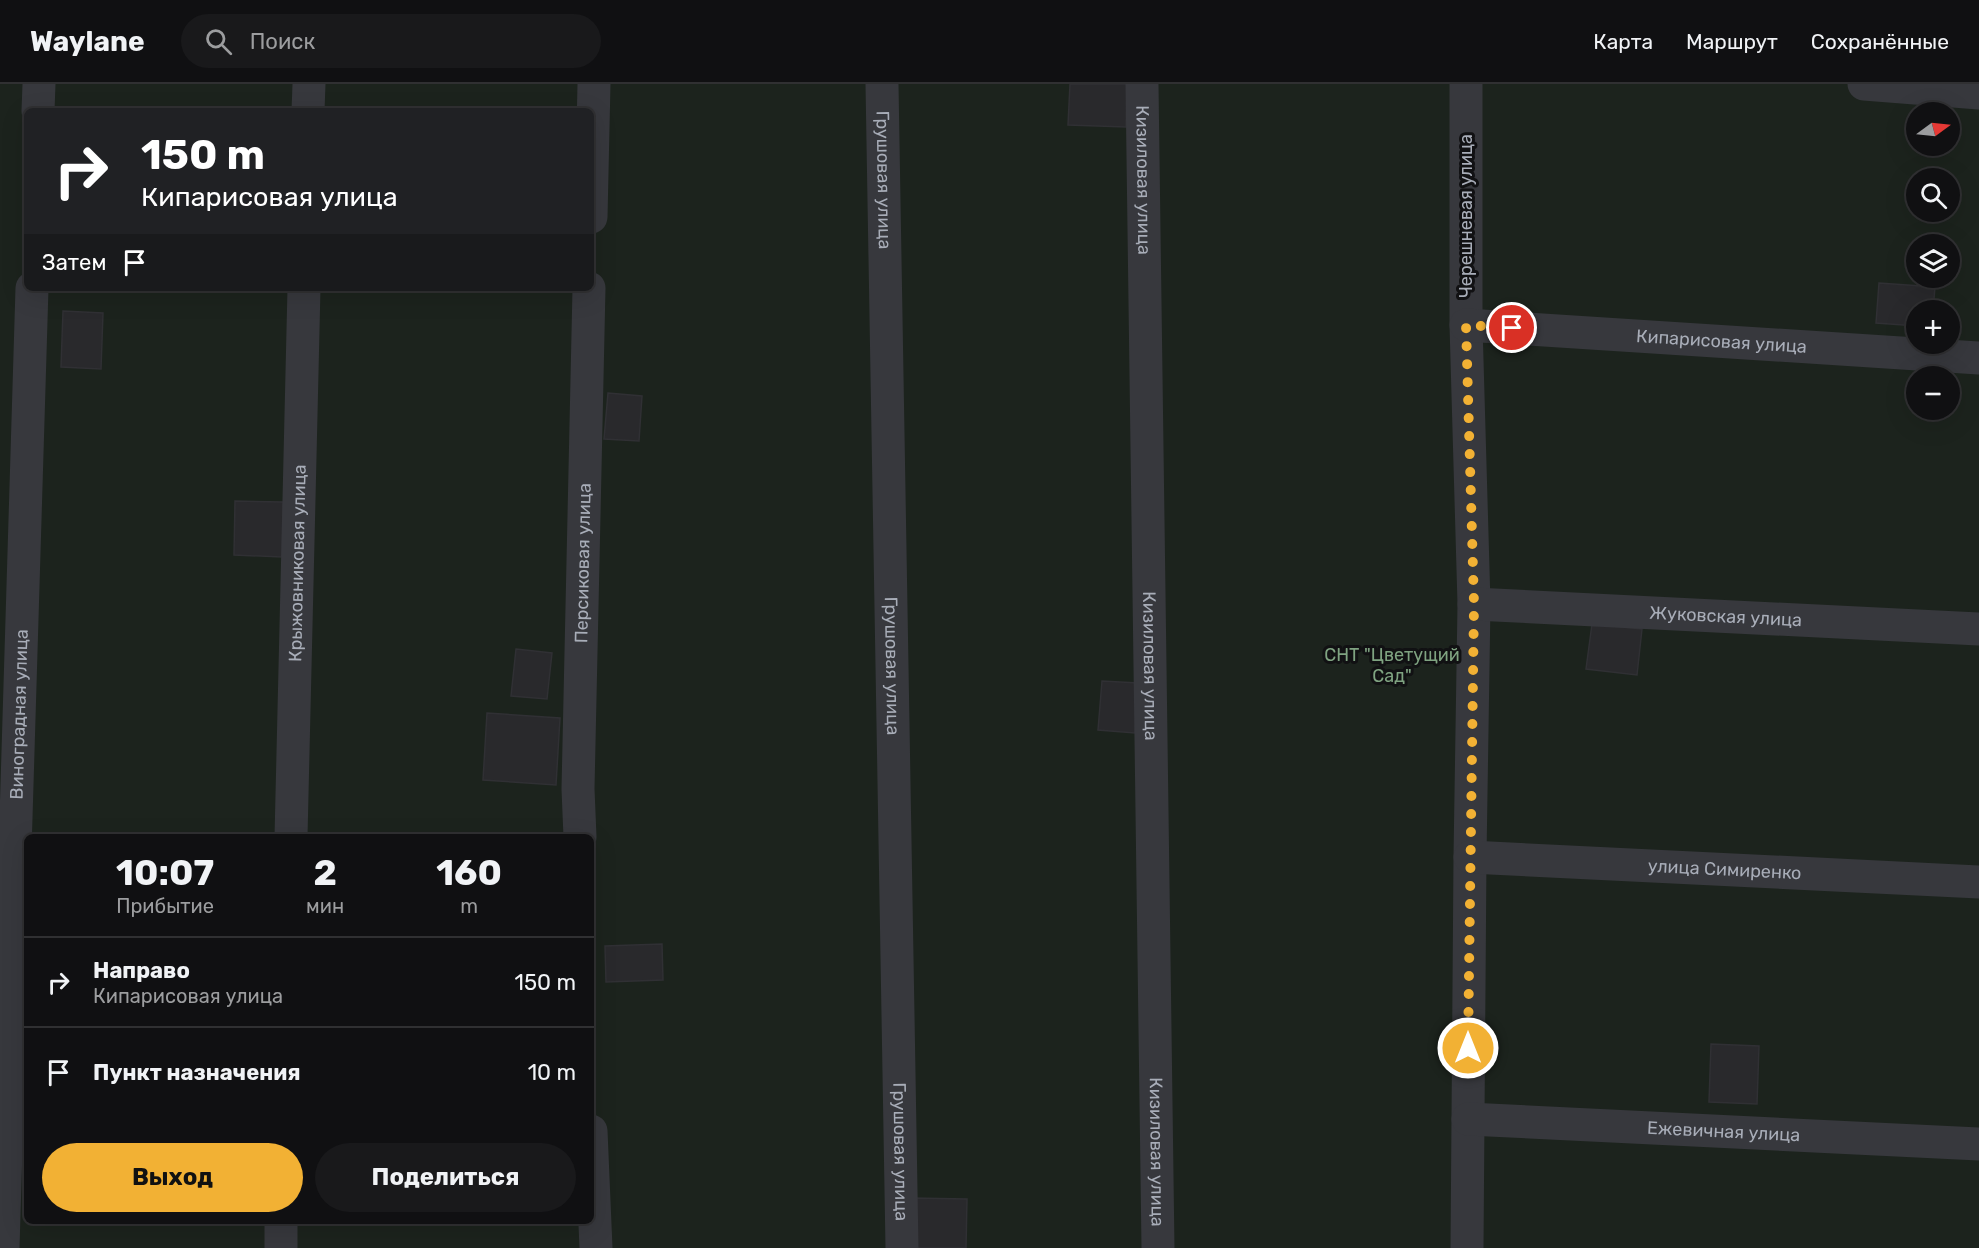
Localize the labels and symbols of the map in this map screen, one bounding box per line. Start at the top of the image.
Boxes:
north arrow [1906,102,1960,156]
street label: Кизиловая улица [1131,105,1155,255]
street label: Грушовая улица [871,110,896,250]
street label: Черешневая улица [1455,134,1477,298]
pin [1486,302,1537,353]
street label: Кипарисовая улица [1635,325,1808,358]
street label: Крыжовниковая улица [284,464,311,662]
street label: Персиковая улица [570,483,596,643]
street label: Кизиловая улица [1138,591,1162,741]
street label: Грушовая улица [880,596,904,735]
street label: Жуковская улица [1649,602,1803,631]
street label: Виноградная улица [6,629,33,800]
park label: СНТ "Цветущий Сад" [1324,644,1460,687]
street label: улица Симиренко [1647,855,1802,884]
position arrow [1436,1016,1500,1080]
street label: Кизиловая улица [1145,1077,1169,1227]
street label: Грушовая улица [888,1082,913,1221]
street label: Ежевичная улица [1647,1117,1801,1146]

